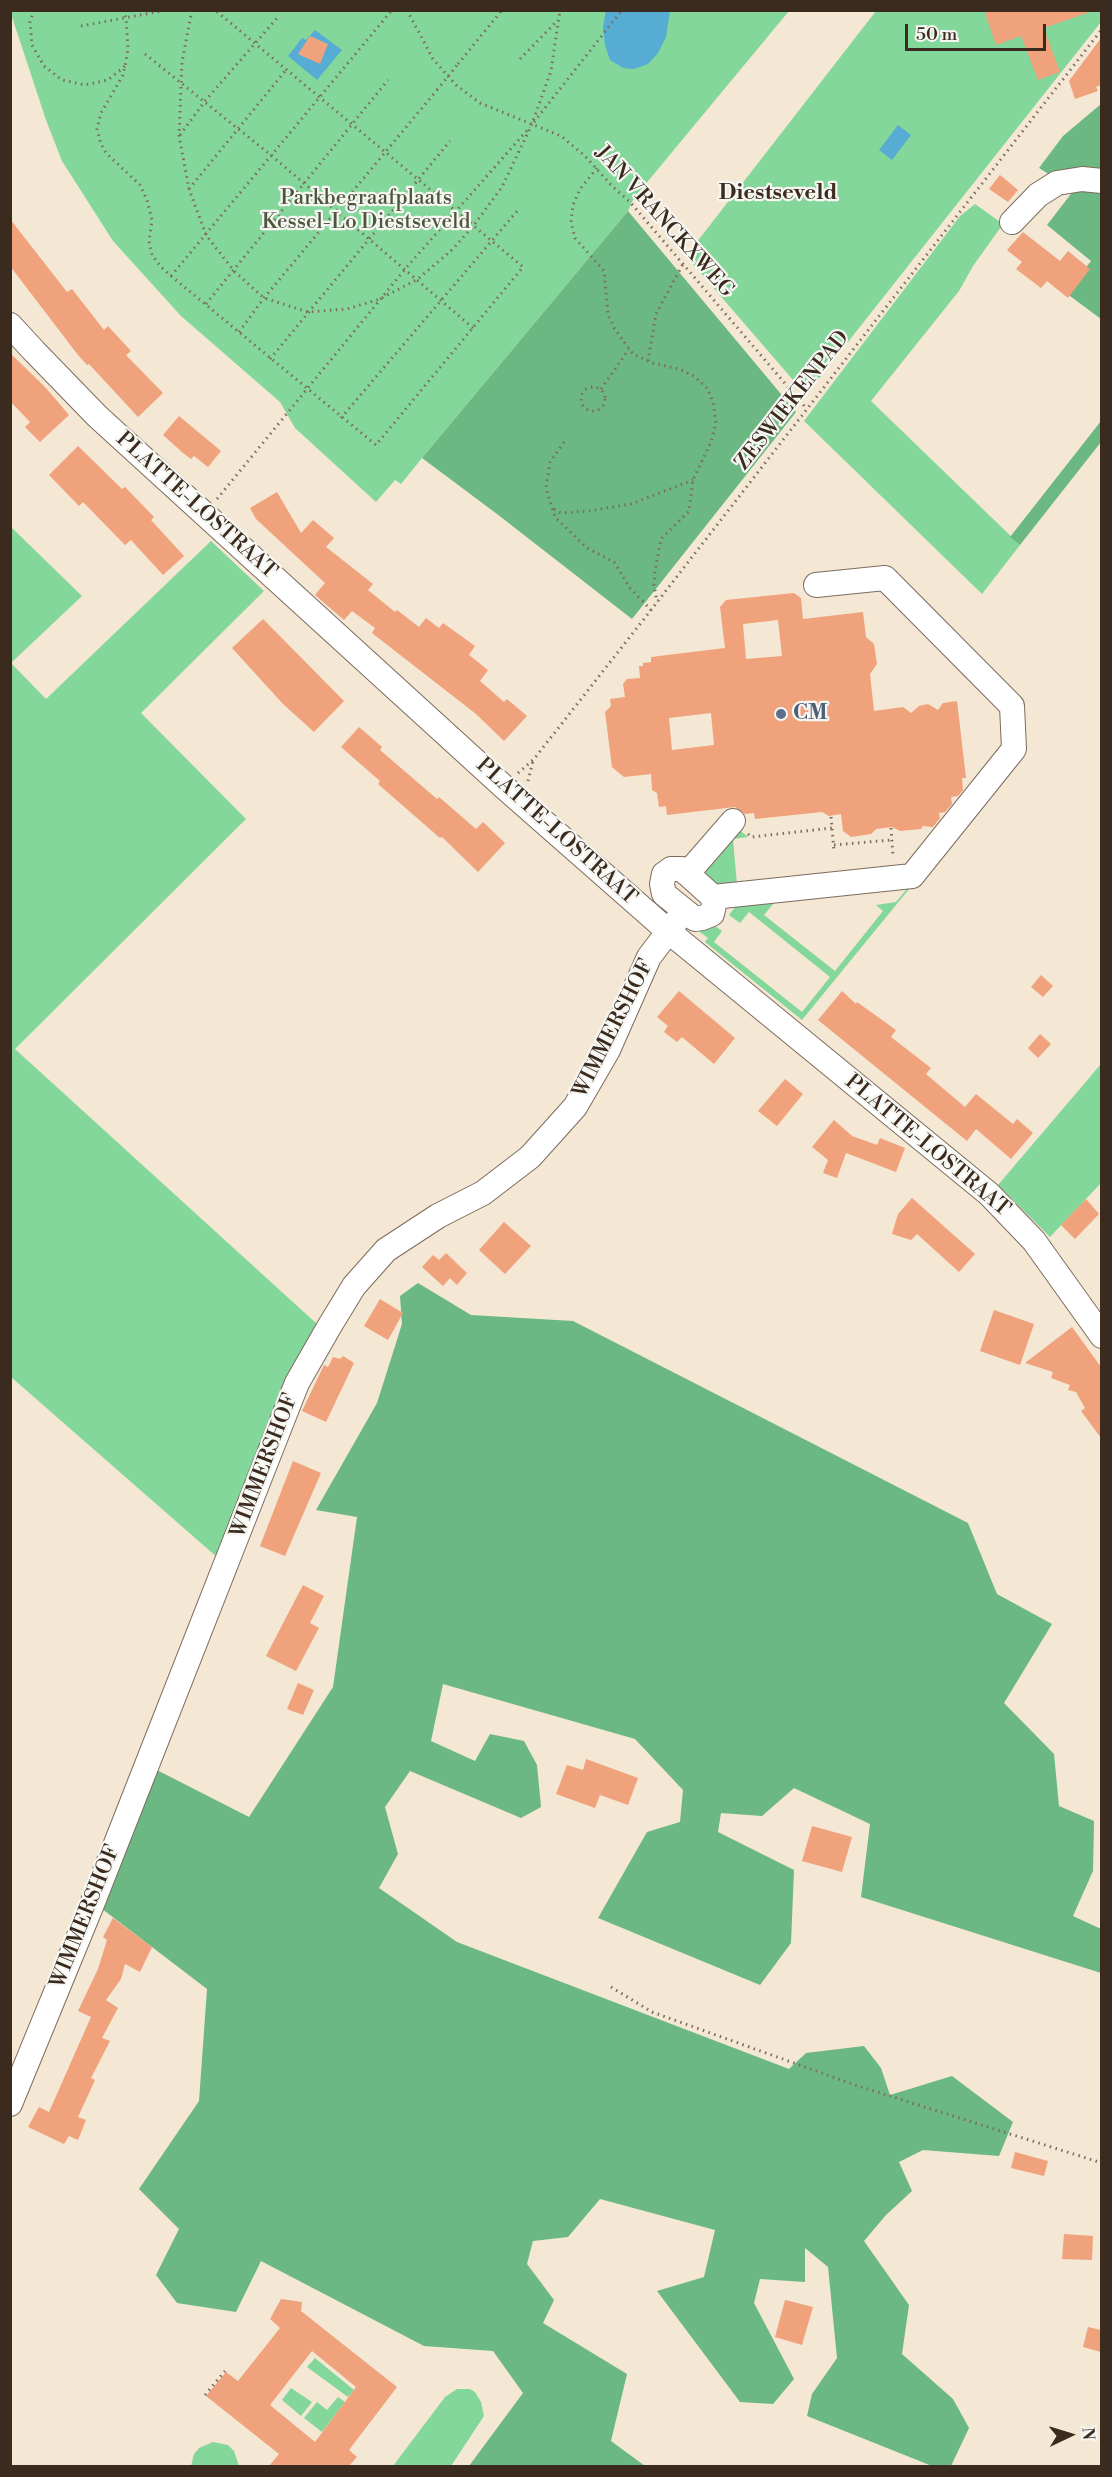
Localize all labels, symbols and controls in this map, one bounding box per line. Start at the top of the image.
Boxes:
scale bar [908,12,1049,50]
text: 50 m [916,23,957,46]
street label: JAN VRANCKXWEG [589,141,739,303]
district label: Diestseveld [719,181,837,207]
park label: Parkbegraafplaats Kessel-Lo Diestseveld [262,186,470,236]
street label: ZESWIEKENPAD [731,326,855,476]
street label: PLATTE-LOSTRAAT [110,427,282,585]
place label: CM [793,701,827,727]
marker: CM [774,707,788,721]
street label: PLATTE-LOSTRAAT [470,753,642,911]
street label: WIMMERSHOF [568,955,660,1103]
street label: PLATTE-LOSTRAAT [839,1070,1015,1222]
street label: WIMMERSHOF [226,1390,304,1542]
street label: WIMMERSHOF [46,1842,126,1992]
north arrow [1040,2405,1100,2465]
text: N [1078,2427,1098,2441]

